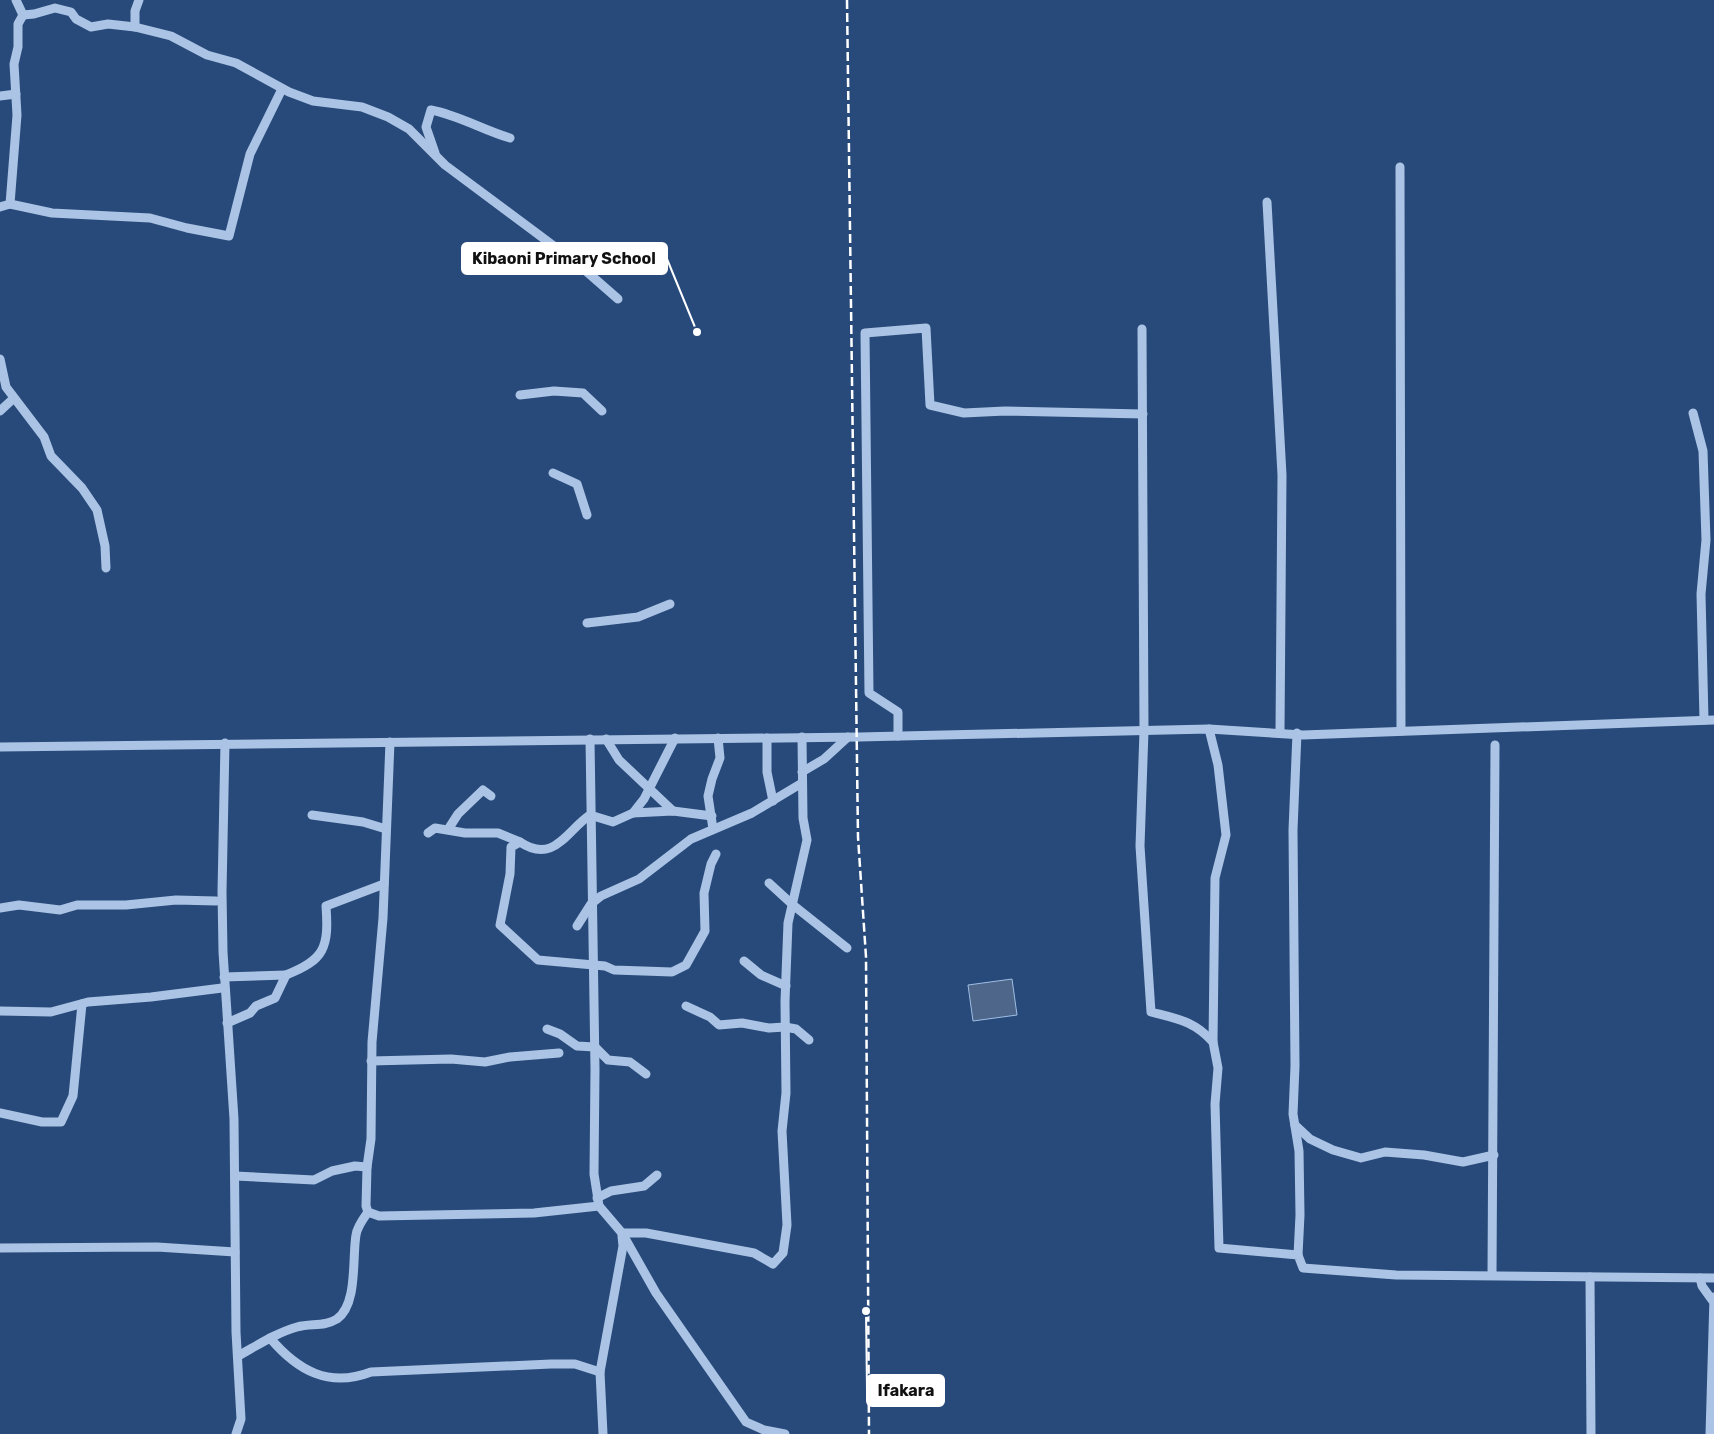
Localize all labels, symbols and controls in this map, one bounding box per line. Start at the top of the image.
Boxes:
callout: Kibaoni Primary School [462,243,667,274]
text: Kibaoni Primary School [472,249,656,268]
callout: Ifakara [867,1375,944,1406]
text: Ifakara [878,1381,934,1400]

